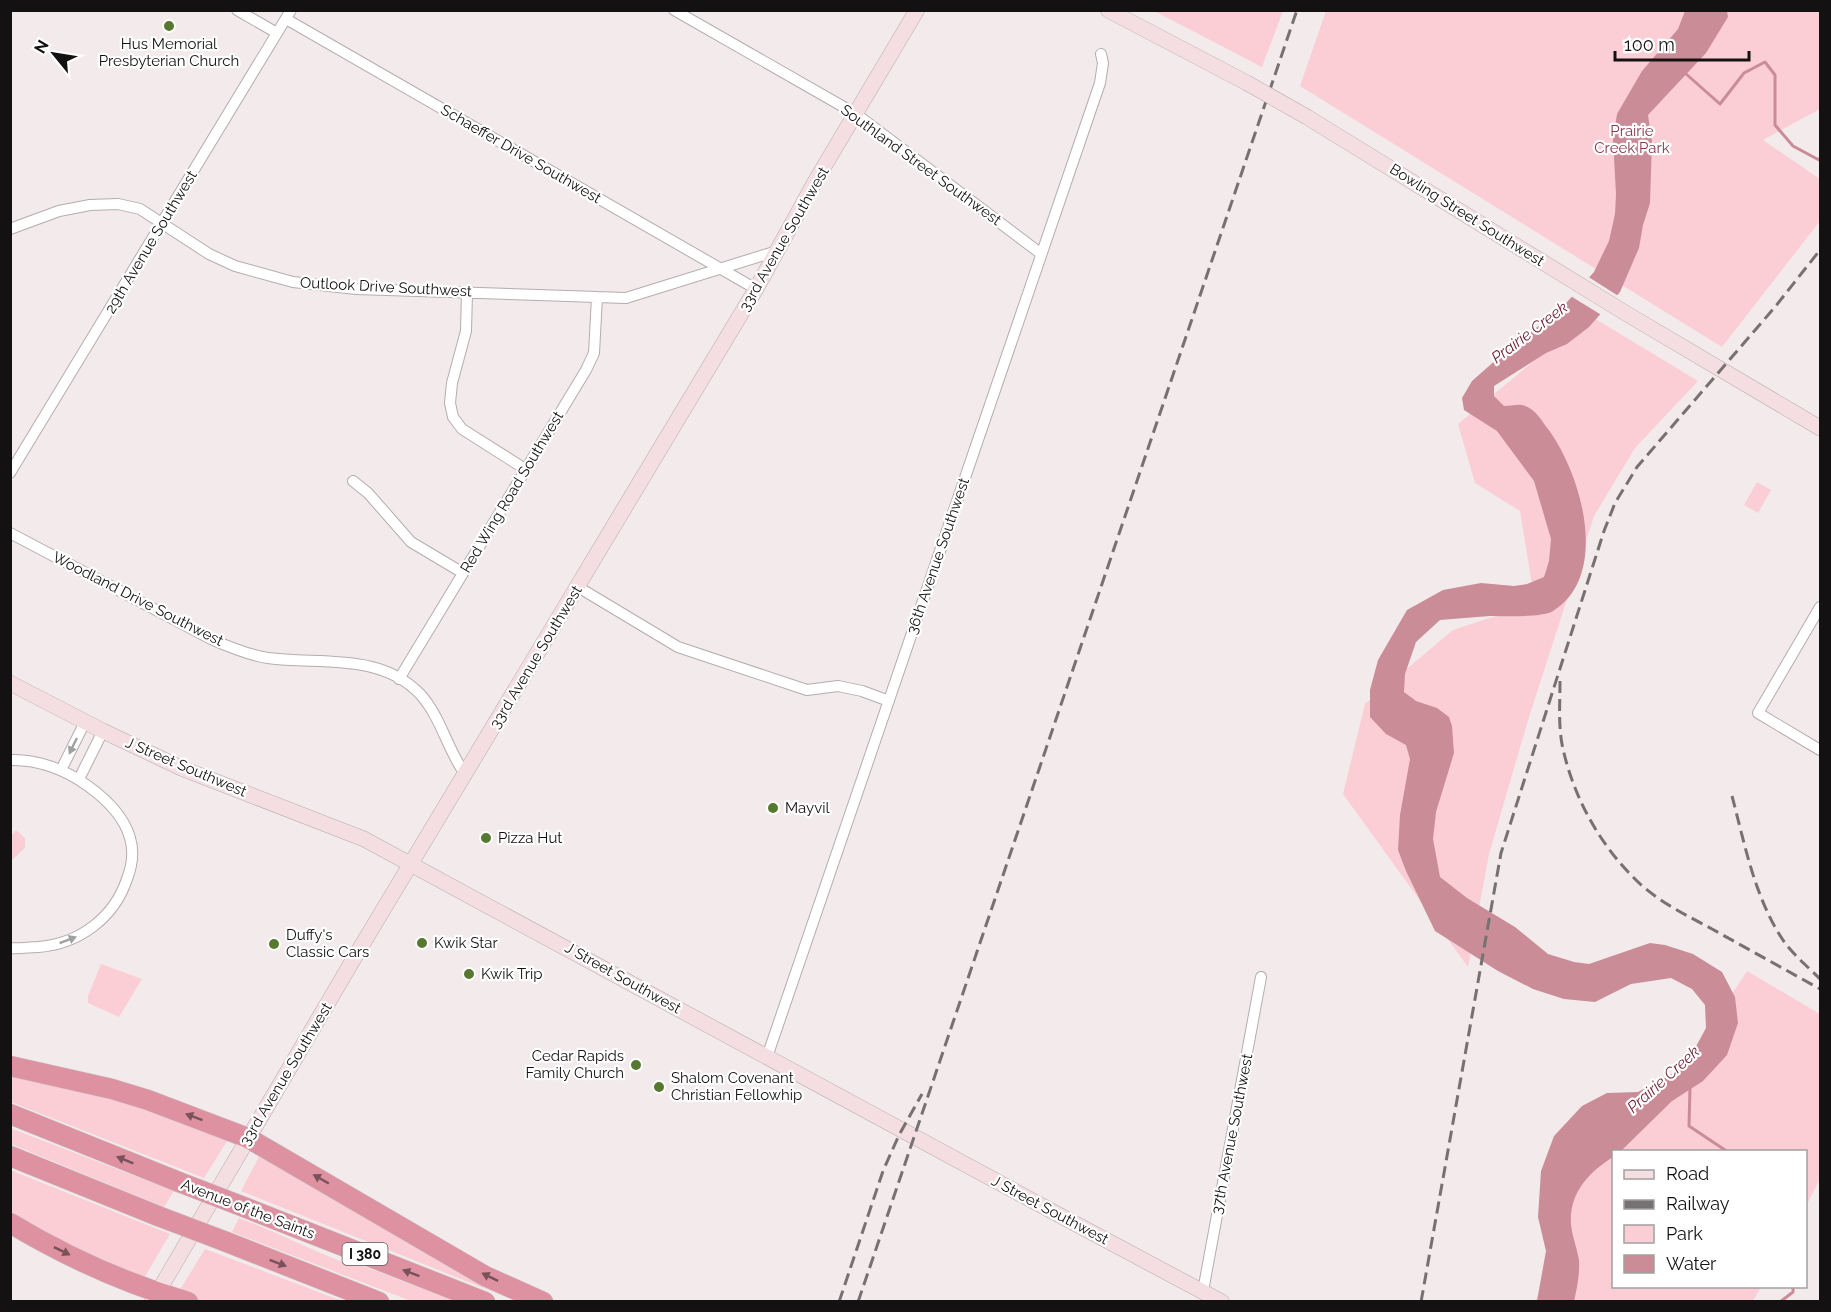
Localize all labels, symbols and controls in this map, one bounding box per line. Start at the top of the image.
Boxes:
marker: Hus Memorial Presbyterian Church [162,19,176,33]
north arrow [24,24,84,84]
scale bar [1615,24,1748,62]
text: 100 m [1624,34,1675,55]
place label: Hus Memorial Presbyterian Church [99,35,239,70]
text: N [30,37,53,57]
street label: Schaeffer Drive Southwest [438,101,604,207]
street label: Southland Street Southwest [837,101,1005,229]
park label: Prairie Creek Park [1594,122,1670,157]
street label: Bowling Street Southwest [1386,160,1548,270]
street label: 33rd Avenue Southwest [735,164,833,314]
street label: 29th Avenue Southwest [101,167,201,317]
street label: Outlook Drive Southwest [300,274,472,300]
water label: Prairie Creek [1487,297,1572,367]
street label: Red Wing Road Southwest [457,408,567,576]
street label: 36th Avenue Southwest [903,475,973,637]
street label: Woodland Drive Southwest [50,548,226,650]
street label: 33rd Avenue Southwest [486,582,586,732]
street label: J Street Southwest [123,733,249,801]
one-way arrow [68,737,78,755]
place label: Mayvil [785,799,830,817]
marker: Mayvil [766,801,780,815]
place label: Pizza Hut [498,829,562,847]
marker: Pizza Hut [479,831,493,845]
place label: Duffy's Classic Cars [286,926,369,961]
place label: Kwik Star [434,934,499,952]
one-way arrow [59,935,77,945]
marker: Kwik Star [415,936,429,950]
marker: Duffy's Classic Cars [267,937,281,951]
street label: J Street Southwest [562,939,684,1017]
place label: Kwik Trip [481,965,543,983]
marker: Kwik Trip [462,967,476,981]
street label: 33rd Avenue Southwest [236,999,336,1149]
water label: Prairie Creek [1623,1042,1704,1117]
place label: Cedar Rapids Family Church [526,1047,624,1082]
street label: 37th Avenue Southwest [1208,1052,1256,1216]
marker: Cedar Rapids Family Church [629,1058,643,1072]
place label: Shalom Covenant Christian Fellowhip [671,1069,802,1104]
marker: Shalom Covenant Christian Fellowhip [652,1080,666,1094]
one-way arrow [185,1112,203,1122]
legend [1612,1150,1807,1288]
one-way arrow [116,1155,134,1164]
text: Road [1666,1163,1709,1184]
street label: J Street Southwest [988,1172,1112,1248]
one-way arrow [313,1174,329,1185]
street label: Avenue of the Saints [179,1175,317,1243]
text: Railway [1666,1193,1730,1214]
text: Park [1666,1223,1703,1244]
road number: I 380 [342,1243,388,1265]
one-way arrow [54,1246,71,1255]
text: Water [1666,1253,1717,1274]
one-way arrow [269,1258,287,1268]
one-way arrow [402,1267,420,1277]
one-way arrow [481,1273,498,1282]

